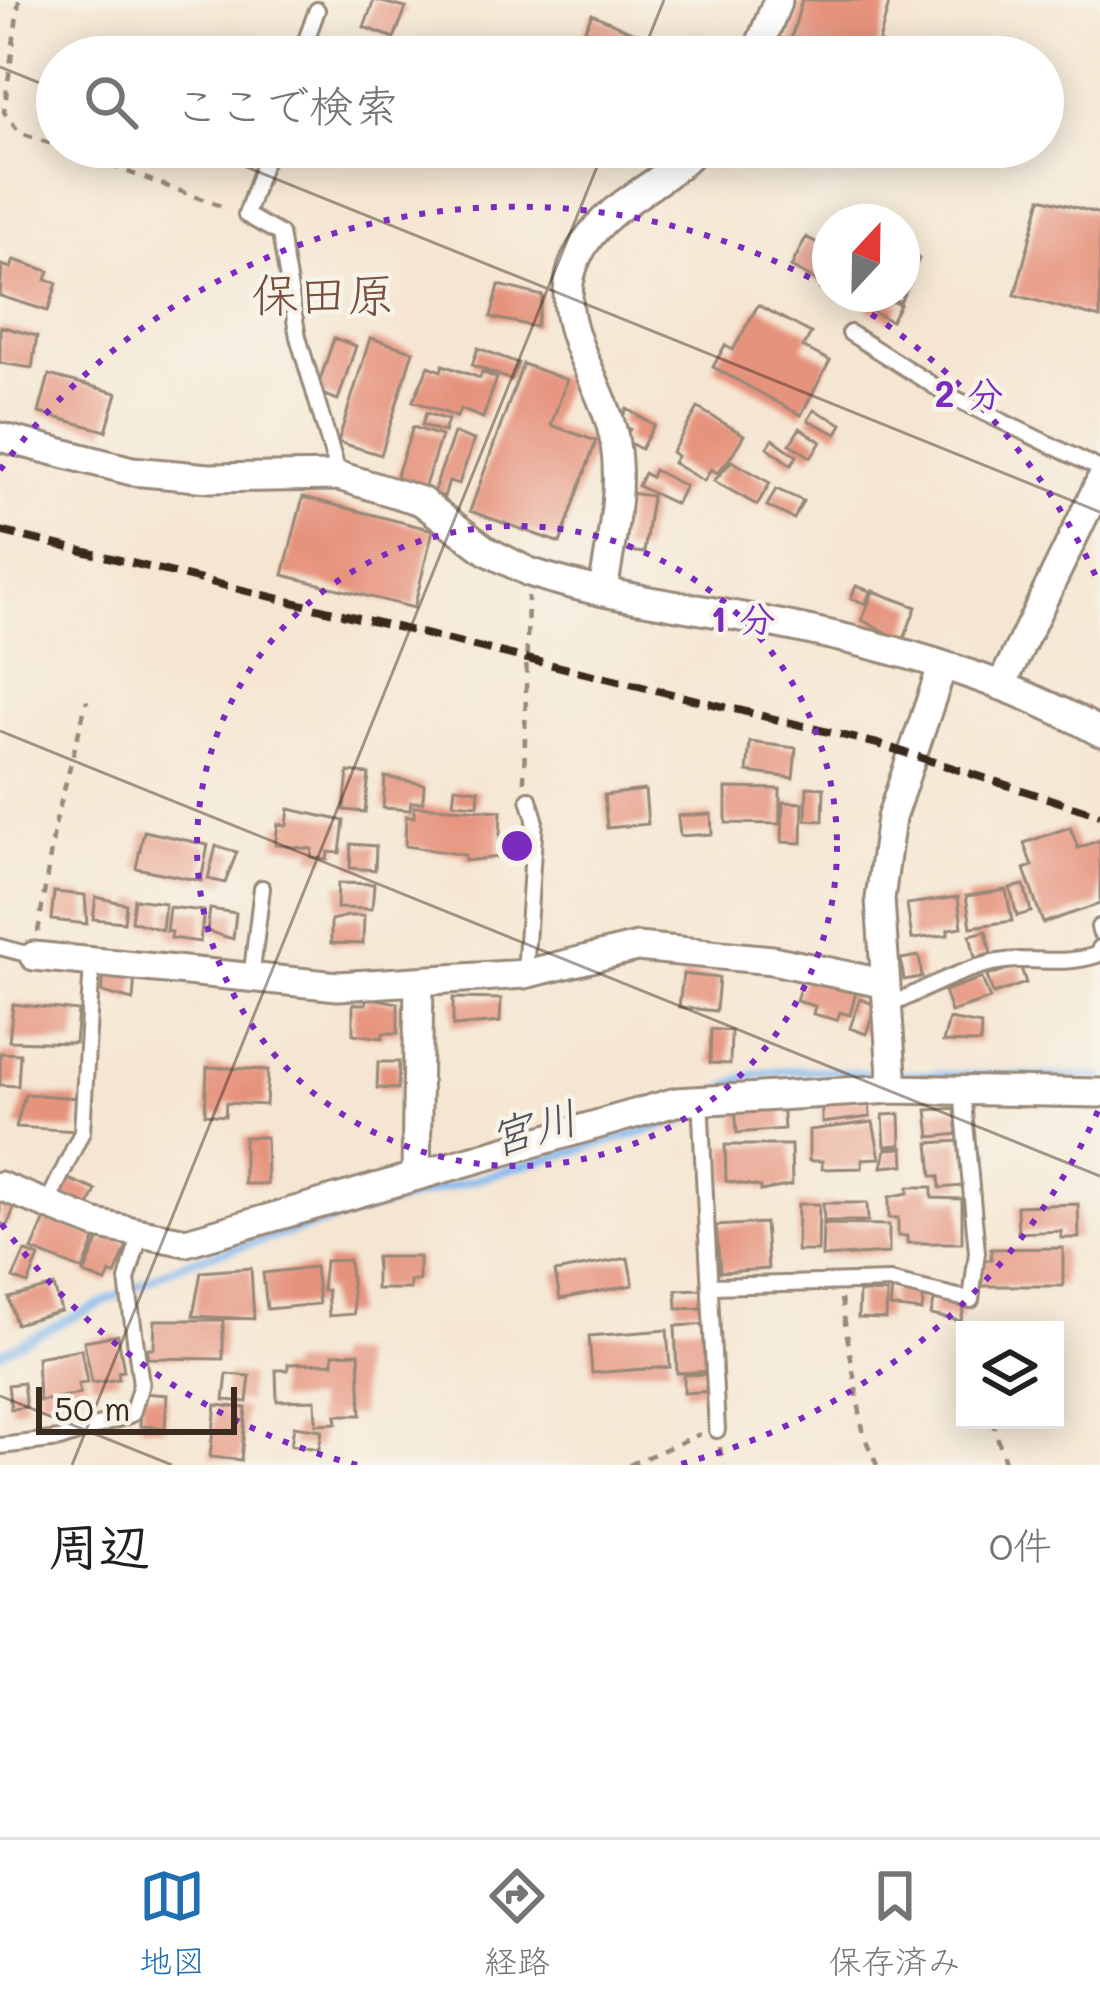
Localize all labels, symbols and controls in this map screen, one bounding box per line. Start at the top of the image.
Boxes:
search box [36,36,1064,168]
icon: search [78,69,144,135]
text: ここで検索 [174,75,399,133]
north arrow [812,204,920,312]
district label: 保田原 [251,262,395,324]
text: 2 分 [934,369,1004,416]
text: 1 分 [711,594,775,641]
centre of rings [496,825,538,867]
water label: 宮川 [481,1086,584,1166]
map controls [956,1321,1064,1429]
button: layers [956,1321,1064,1429]
scale bar [36,1381,237,1434]
text: 50 m [54,1386,130,1429]
text: 周辺 [48,1511,150,1578]
text: 0件 [989,1519,1052,1570]
tab: 地図 [139,1863,205,1983]
tab: 経路 [484,1863,550,1983]
tab: 保存済み [829,1863,961,1983]

